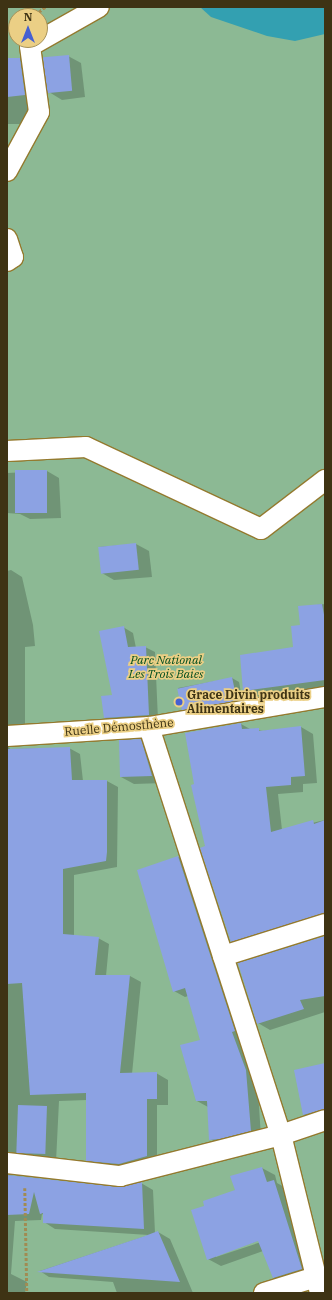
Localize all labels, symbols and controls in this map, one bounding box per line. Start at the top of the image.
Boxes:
north arrow [8,8,48,48]
text: N [24,10,32,24]
park label: Parc National Les Trois Baies [129,653,203,681]
place label: Grace Divin produits Alimentaires [187,688,310,716]
marker: Grace Divin produits Alimentaires [174,697,184,707]
street label: Ruelle Démosthène [64,715,174,739]

